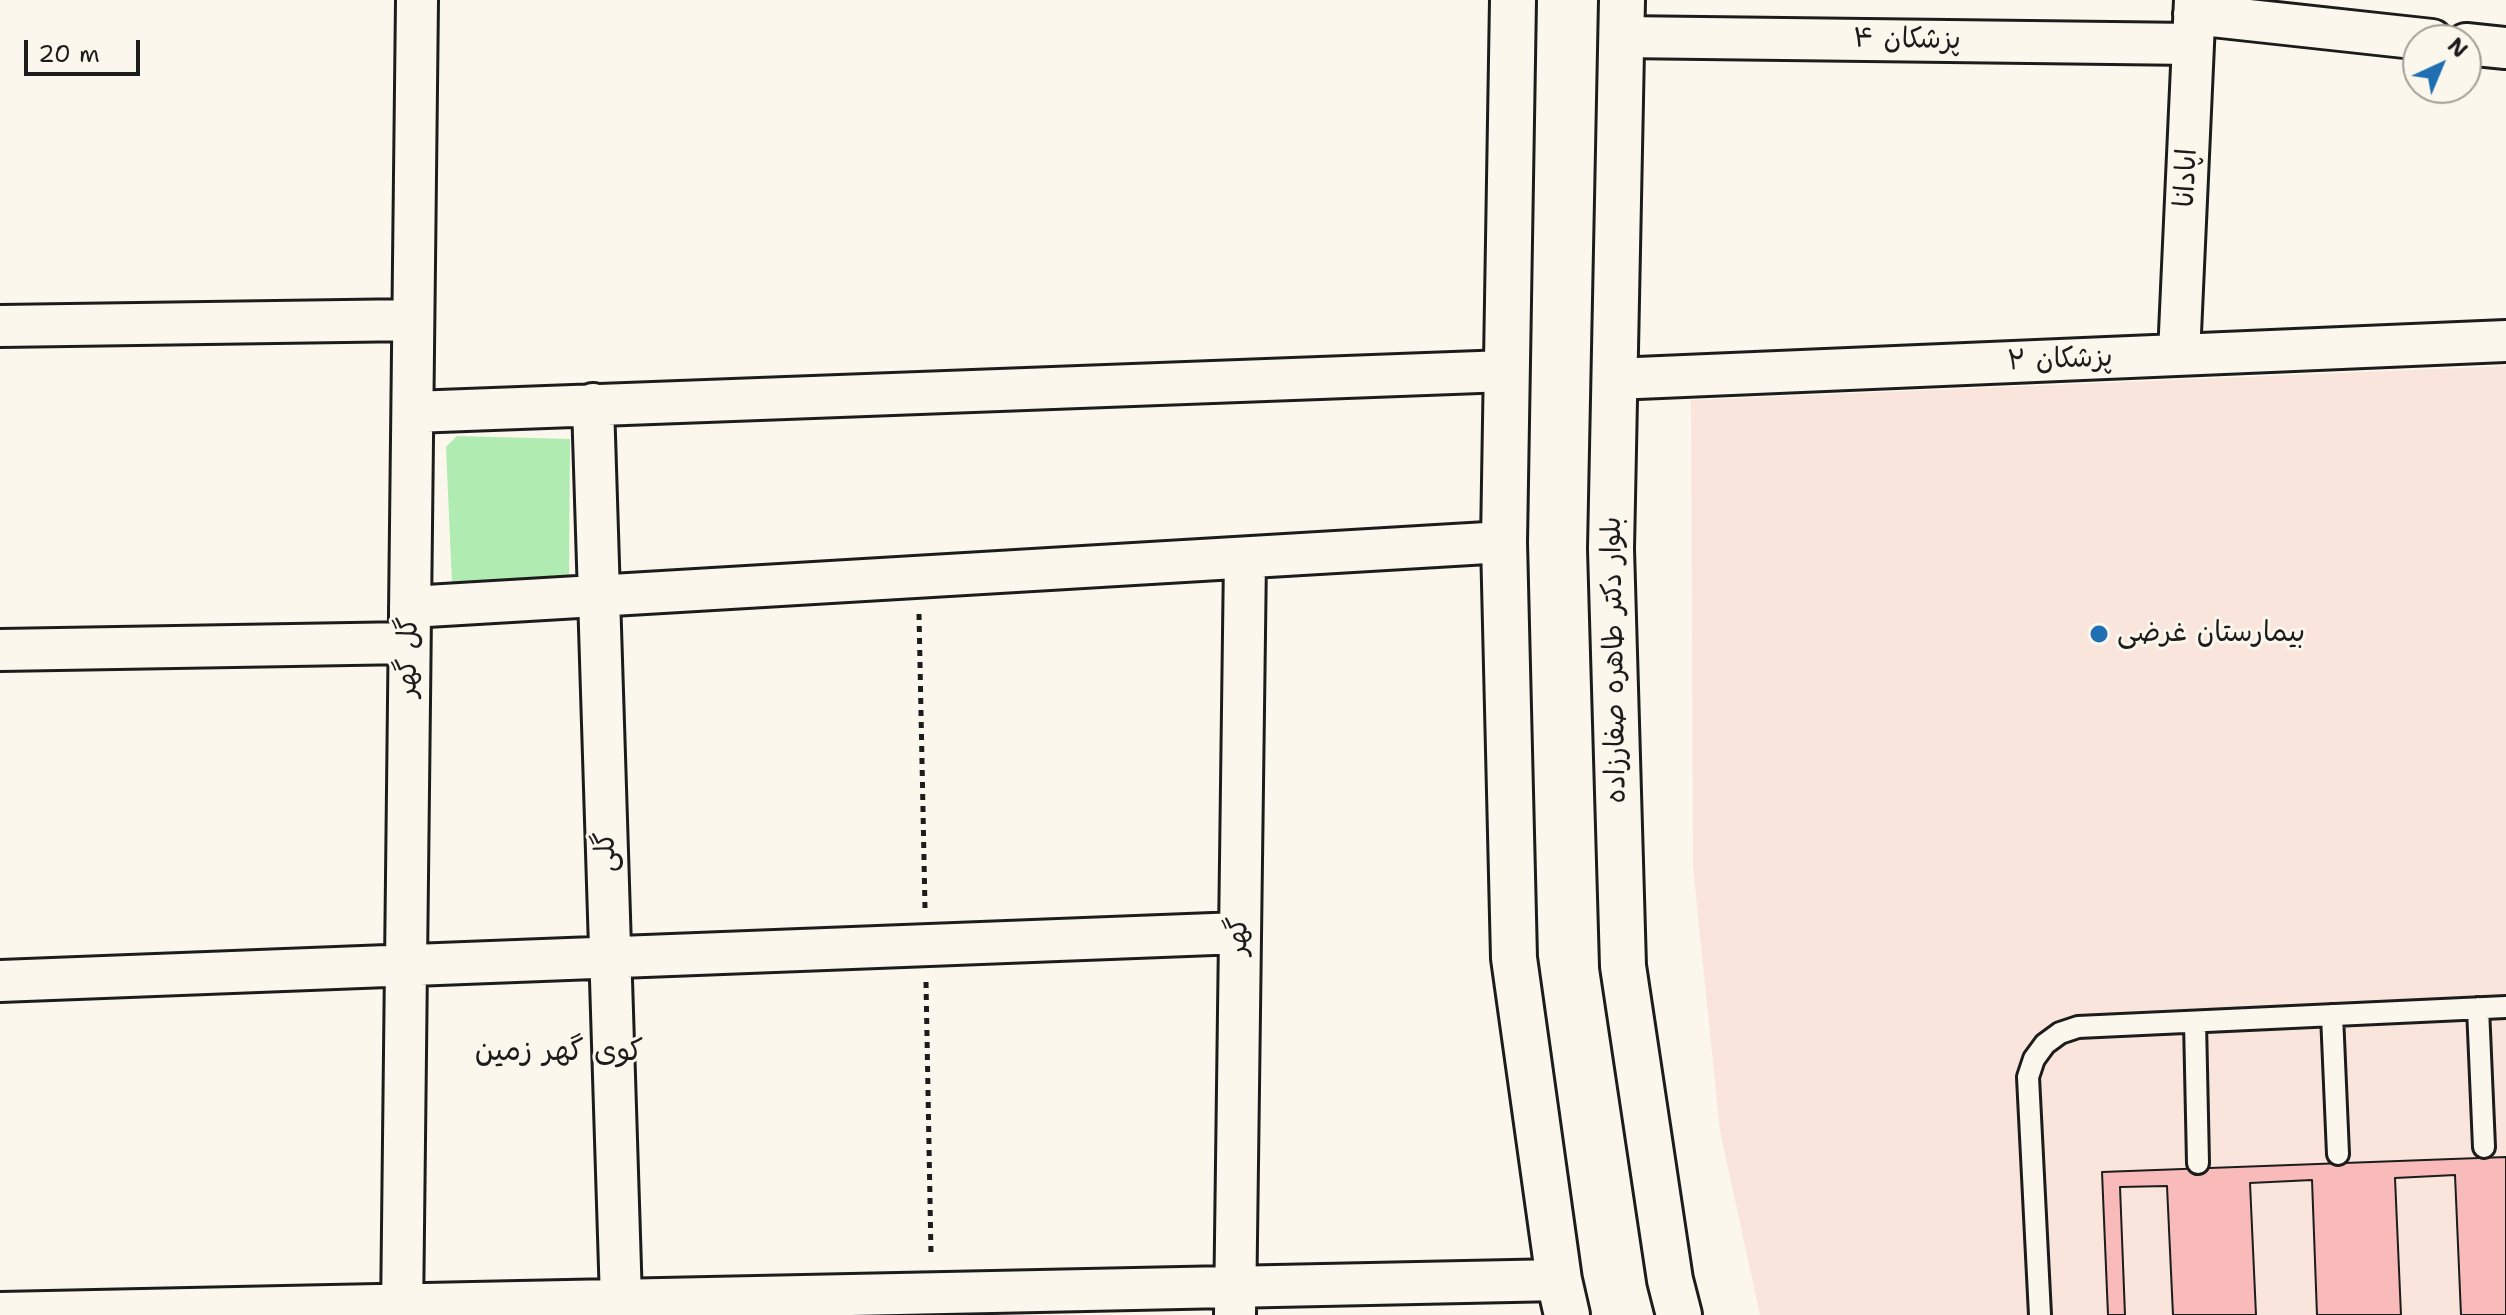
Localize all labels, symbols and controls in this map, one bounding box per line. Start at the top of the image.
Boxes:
street label: پزشکان ۴ [1853,22,1961,58]
scale bar [28,24,144,74]
north arrow [2402,24,2482,104]
text: N [2441,31,2474,64]
text: 20 m [38,38,100,70]
street label: اپادانا [2169,148,2205,208]
street label: پزشکان ۲ [2007,341,2113,379]
street label: بلوار دکتر طاهره صفارزاده [1596,516,1634,804]
street label: گل گهر [392,617,426,697]
place label: بیمارستان غرضی [2117,617,2305,651]
marker: بیمارستان غرضی [2088,623,2110,645]
street label: گلی [590,831,624,873]
street label: گهر [1222,917,1256,955]
district label: کوی گهر زمین [475,1034,643,1070]

